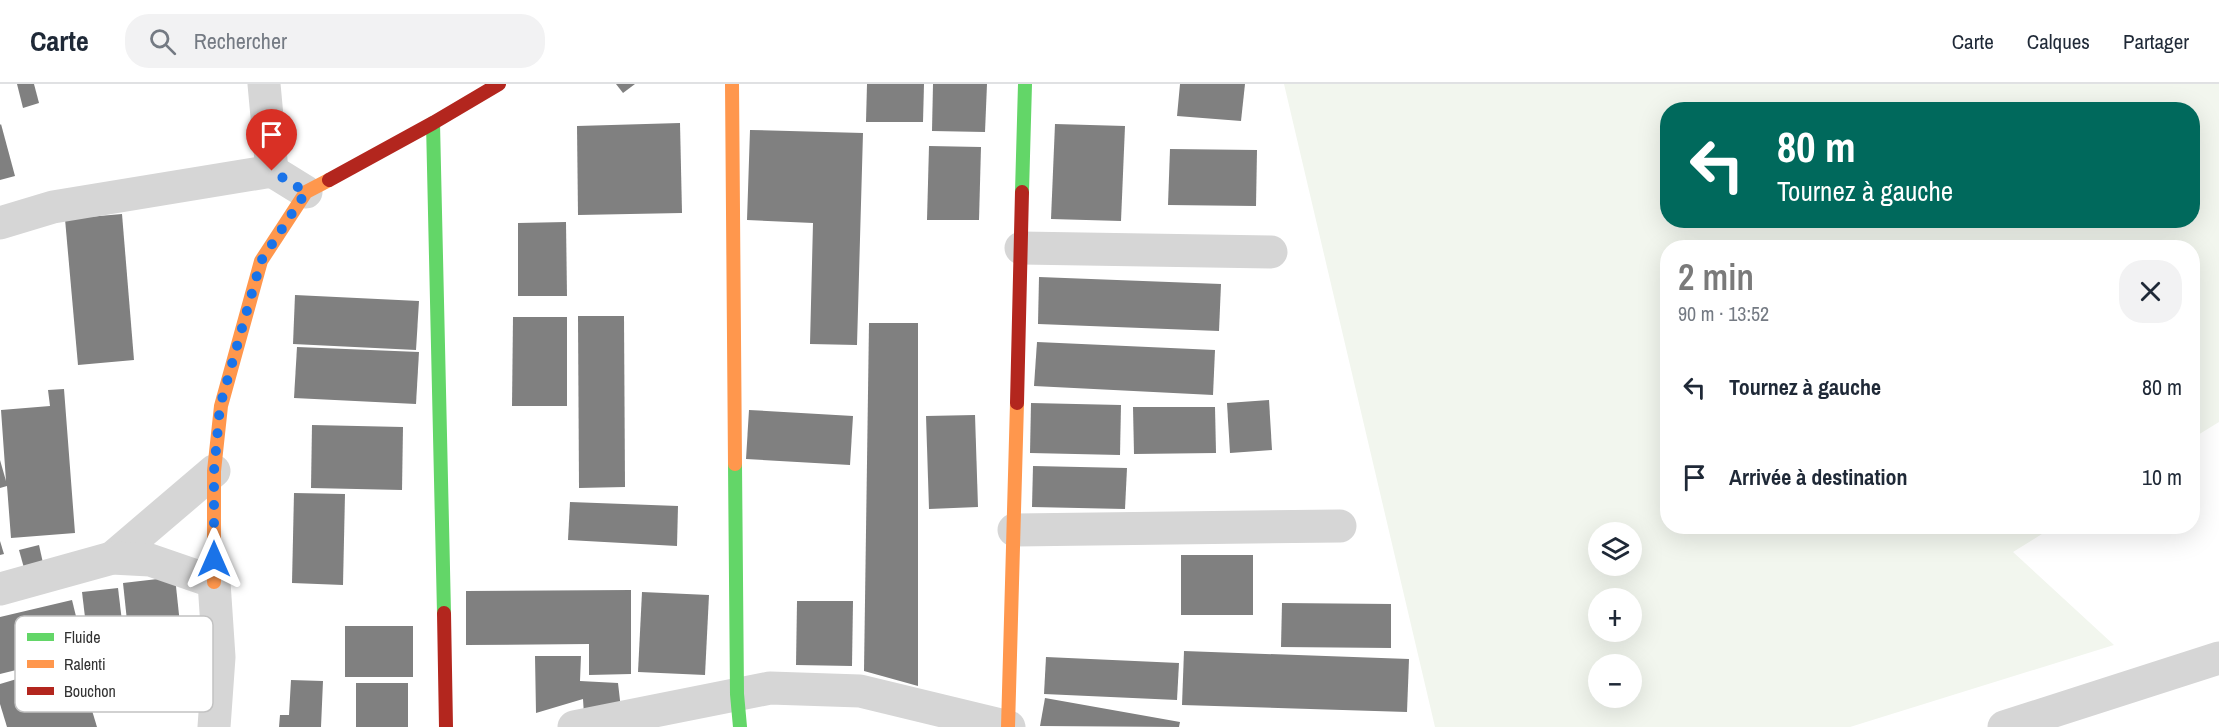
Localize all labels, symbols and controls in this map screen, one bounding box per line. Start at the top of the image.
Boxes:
search box [125,14,545,68]
text: Carte [30,22,89,60]
icon: search [146,25,179,58]
text: Rechercher [194,26,287,56]
text: Carte [1952,27,1994,56]
text: Calques [2027,27,2090,56]
text: Partager [2123,27,2189,56]
pin [246,109,297,171]
icon: arrive [255,118,288,151]
text: 80 m [1777,119,1856,175]
icon: left [1678,126,1756,204]
text: Tournez à gauche [1777,173,1953,209]
text: 2 min [1678,253,1754,301]
button: close [2119,260,2182,323]
text: 90 m · 13:52 [1678,300,1769,327]
icon: left [1678,371,1711,404]
text: Tournez à gauche [1729,372,1881,402]
text: 80 m [2142,372,2182,402]
icon: arrive [1678,461,1711,494]
text: Arrivée à destination [1729,462,1907,492]
text: 10 m [2142,462,2182,492]
map controls [1588,522,1642,708]
button: layers [1588,522,1642,576]
position arrow [182,527,246,591]
button: + [1588,588,1642,642]
legend [15,616,213,712]
text: Fluide [64,626,100,648]
text: Ralenti [64,653,106,675]
button: − [1588,654,1642,708]
text: Bouchon [64,680,116,702]

